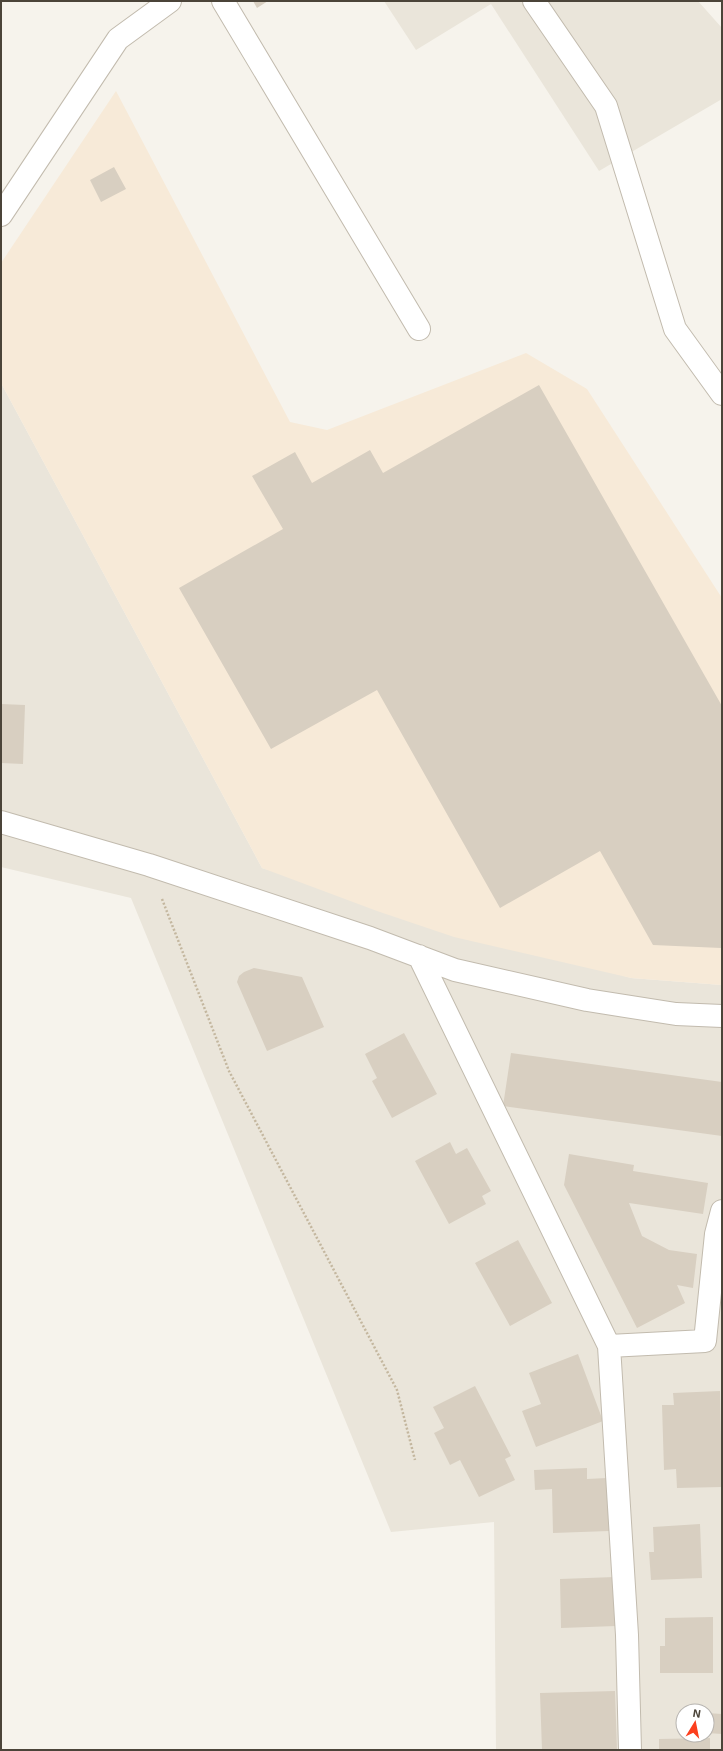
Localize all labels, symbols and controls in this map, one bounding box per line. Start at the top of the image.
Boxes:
north arrow [675,1703,715,1743]
text: N [692,1706,702,1720]

